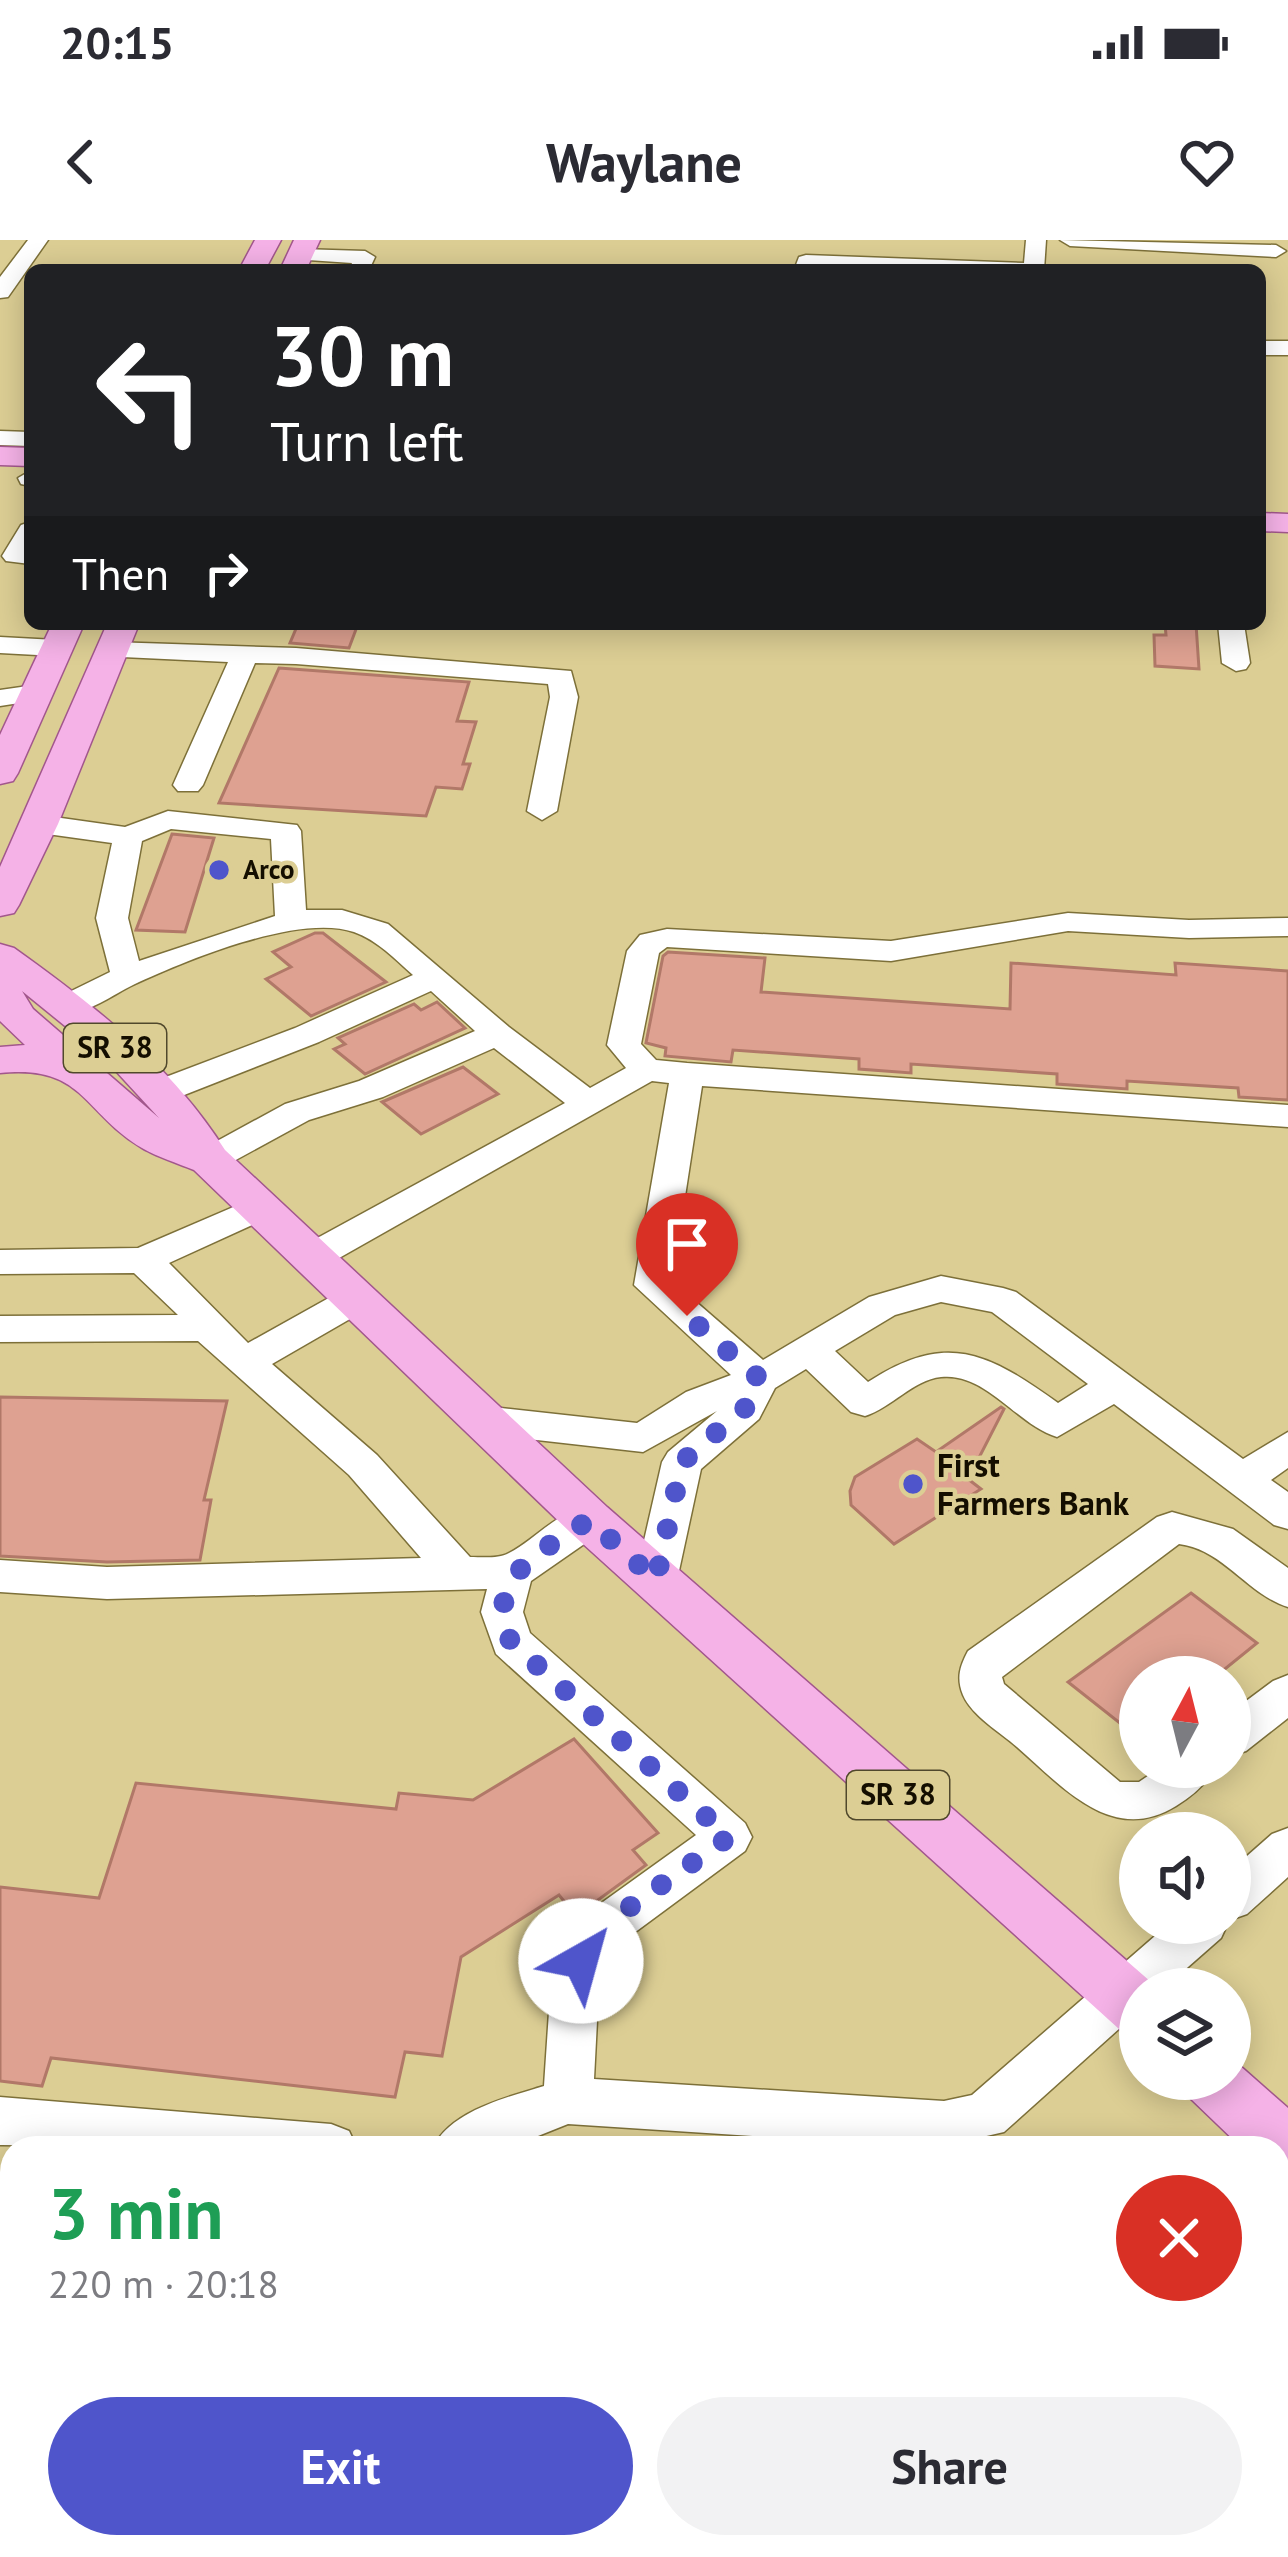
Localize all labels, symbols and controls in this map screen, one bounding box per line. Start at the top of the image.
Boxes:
text: 20:15 [60,13,174,71]
text: Waylane [546,127,742,197]
icon: back [48,129,114,195]
icon: heart [1174,129,1240,195]
text: 30 m [270,300,454,409]
icon: left [72,312,228,468]
text: Turn left [270,406,464,476]
icon: right [193,540,259,606]
text: Then [72,544,169,602]
place label: Arco [243,852,295,886]
marker: Arco [206,857,232,883]
road number: SR 38 [64,1024,166,1072]
pin [636,1193,738,1316]
icon: arrive [654,1211,720,1277]
place label: First Farmers Bank [937,1443,1130,1524]
marker: First Farmers Bank [900,1471,926,1497]
north arrow [1119,1656,1251,1788]
map controls [1119,1656,1251,2100]
road number: SR 38 [847,1771,949,1819]
button: sound [1119,1812,1251,1944]
position arrow [518,1898,644,2024]
button: layers [1119,1968,1251,2100]
text: 3 min [48,2166,224,2259]
button: close [1116,2175,1242,2301]
text: 220 m · 20:18 [48,2258,279,2309]
button: Exit [48,2397,633,2535]
button: Share [657,2397,1242,2535]

